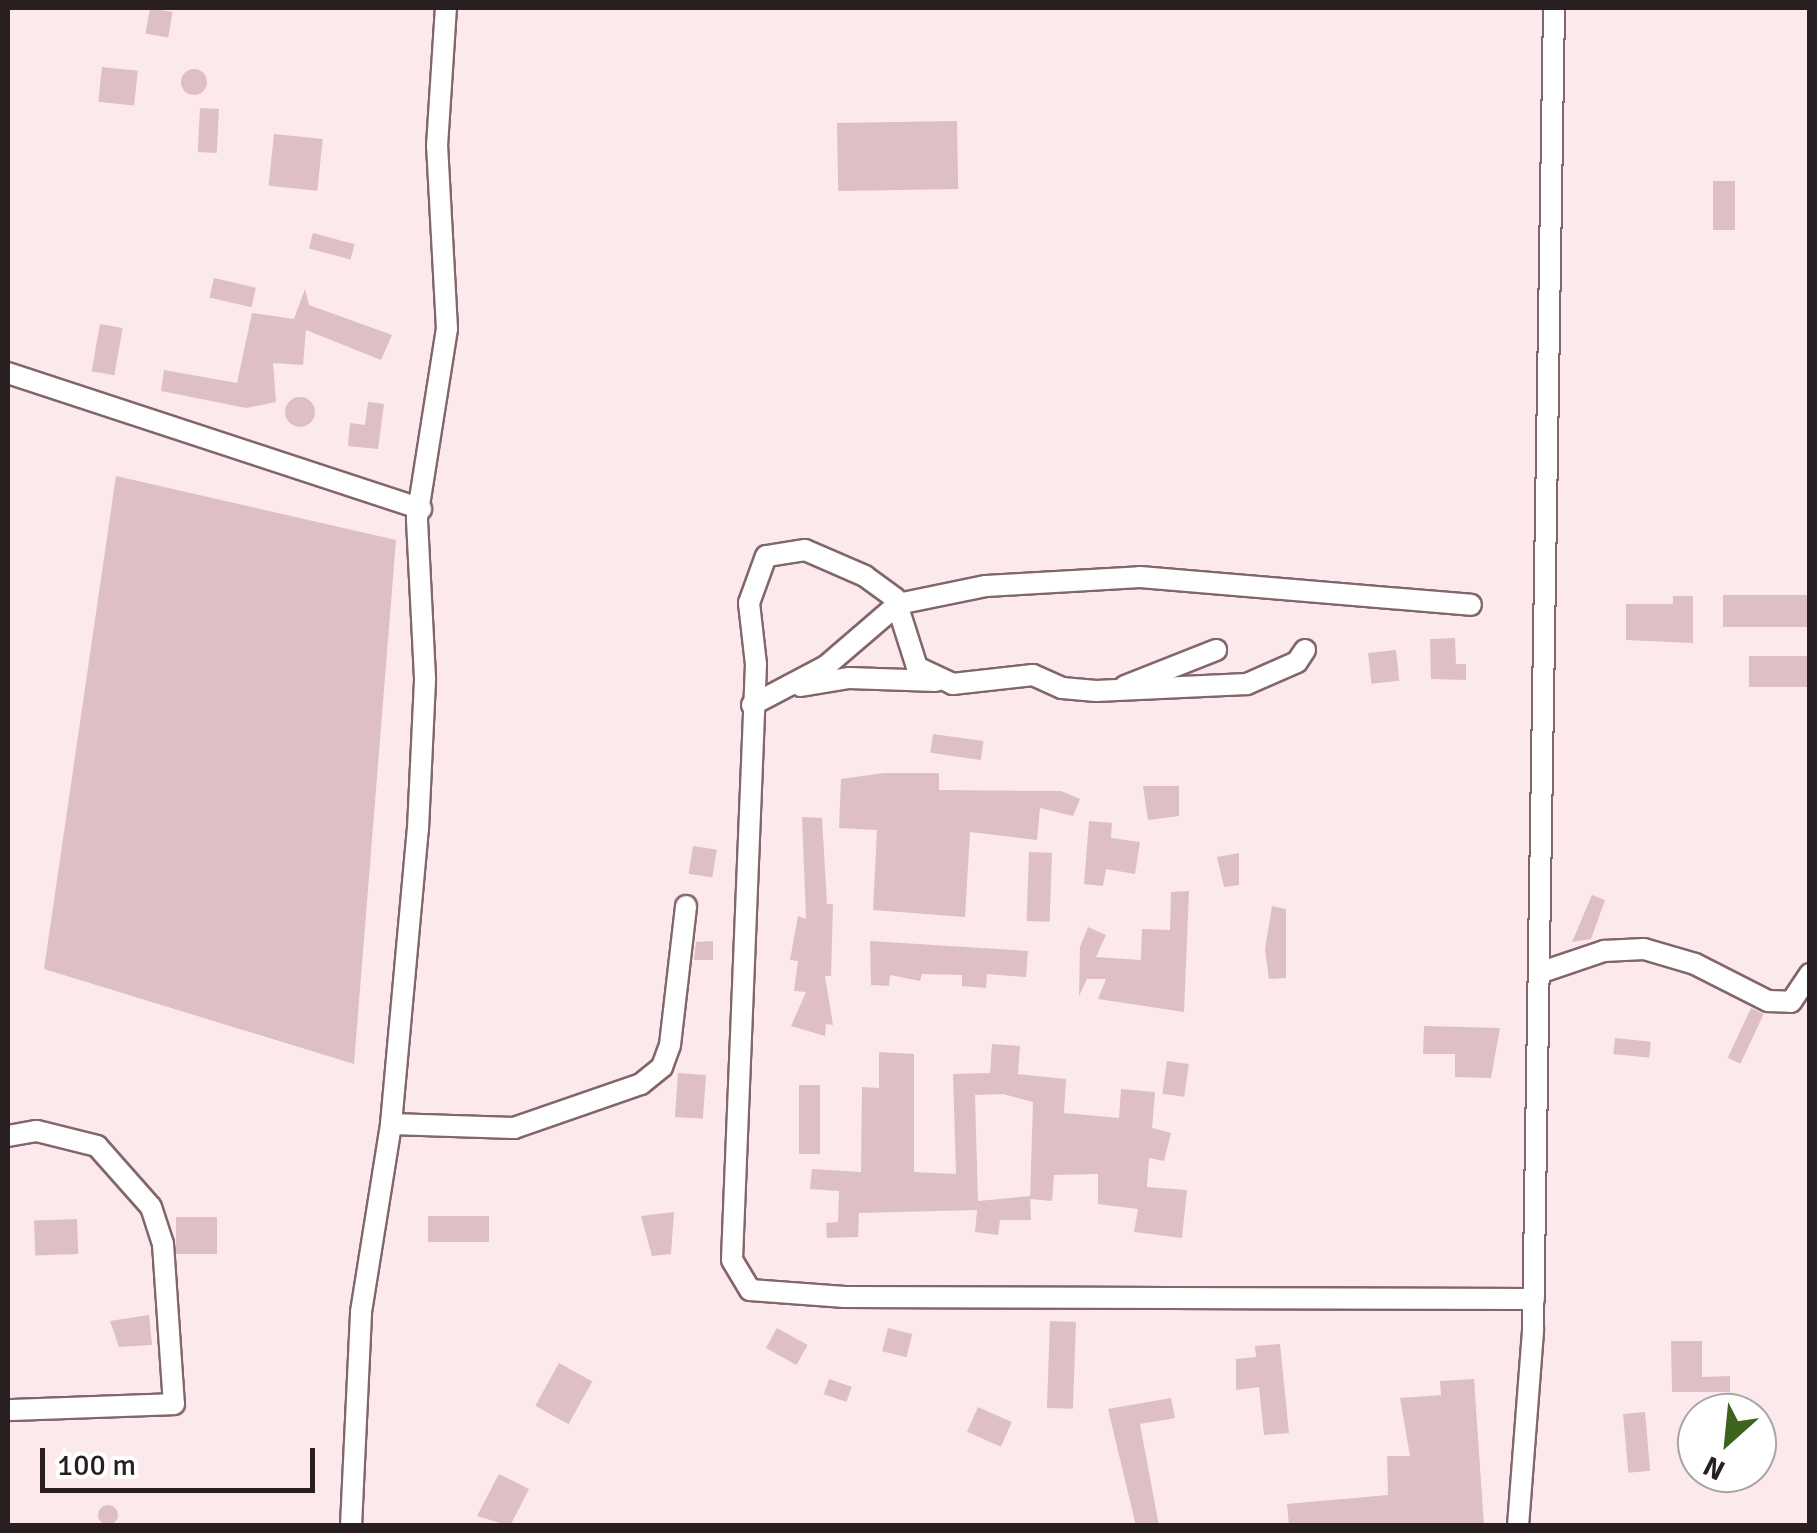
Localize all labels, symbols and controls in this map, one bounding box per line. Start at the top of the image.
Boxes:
north arrow [1677,1393,1777,1493]
scale bar [45,1428,320,1490]
text: 100 m [57,1447,136,1484]
text: N [1698,1448,1731,1488]

